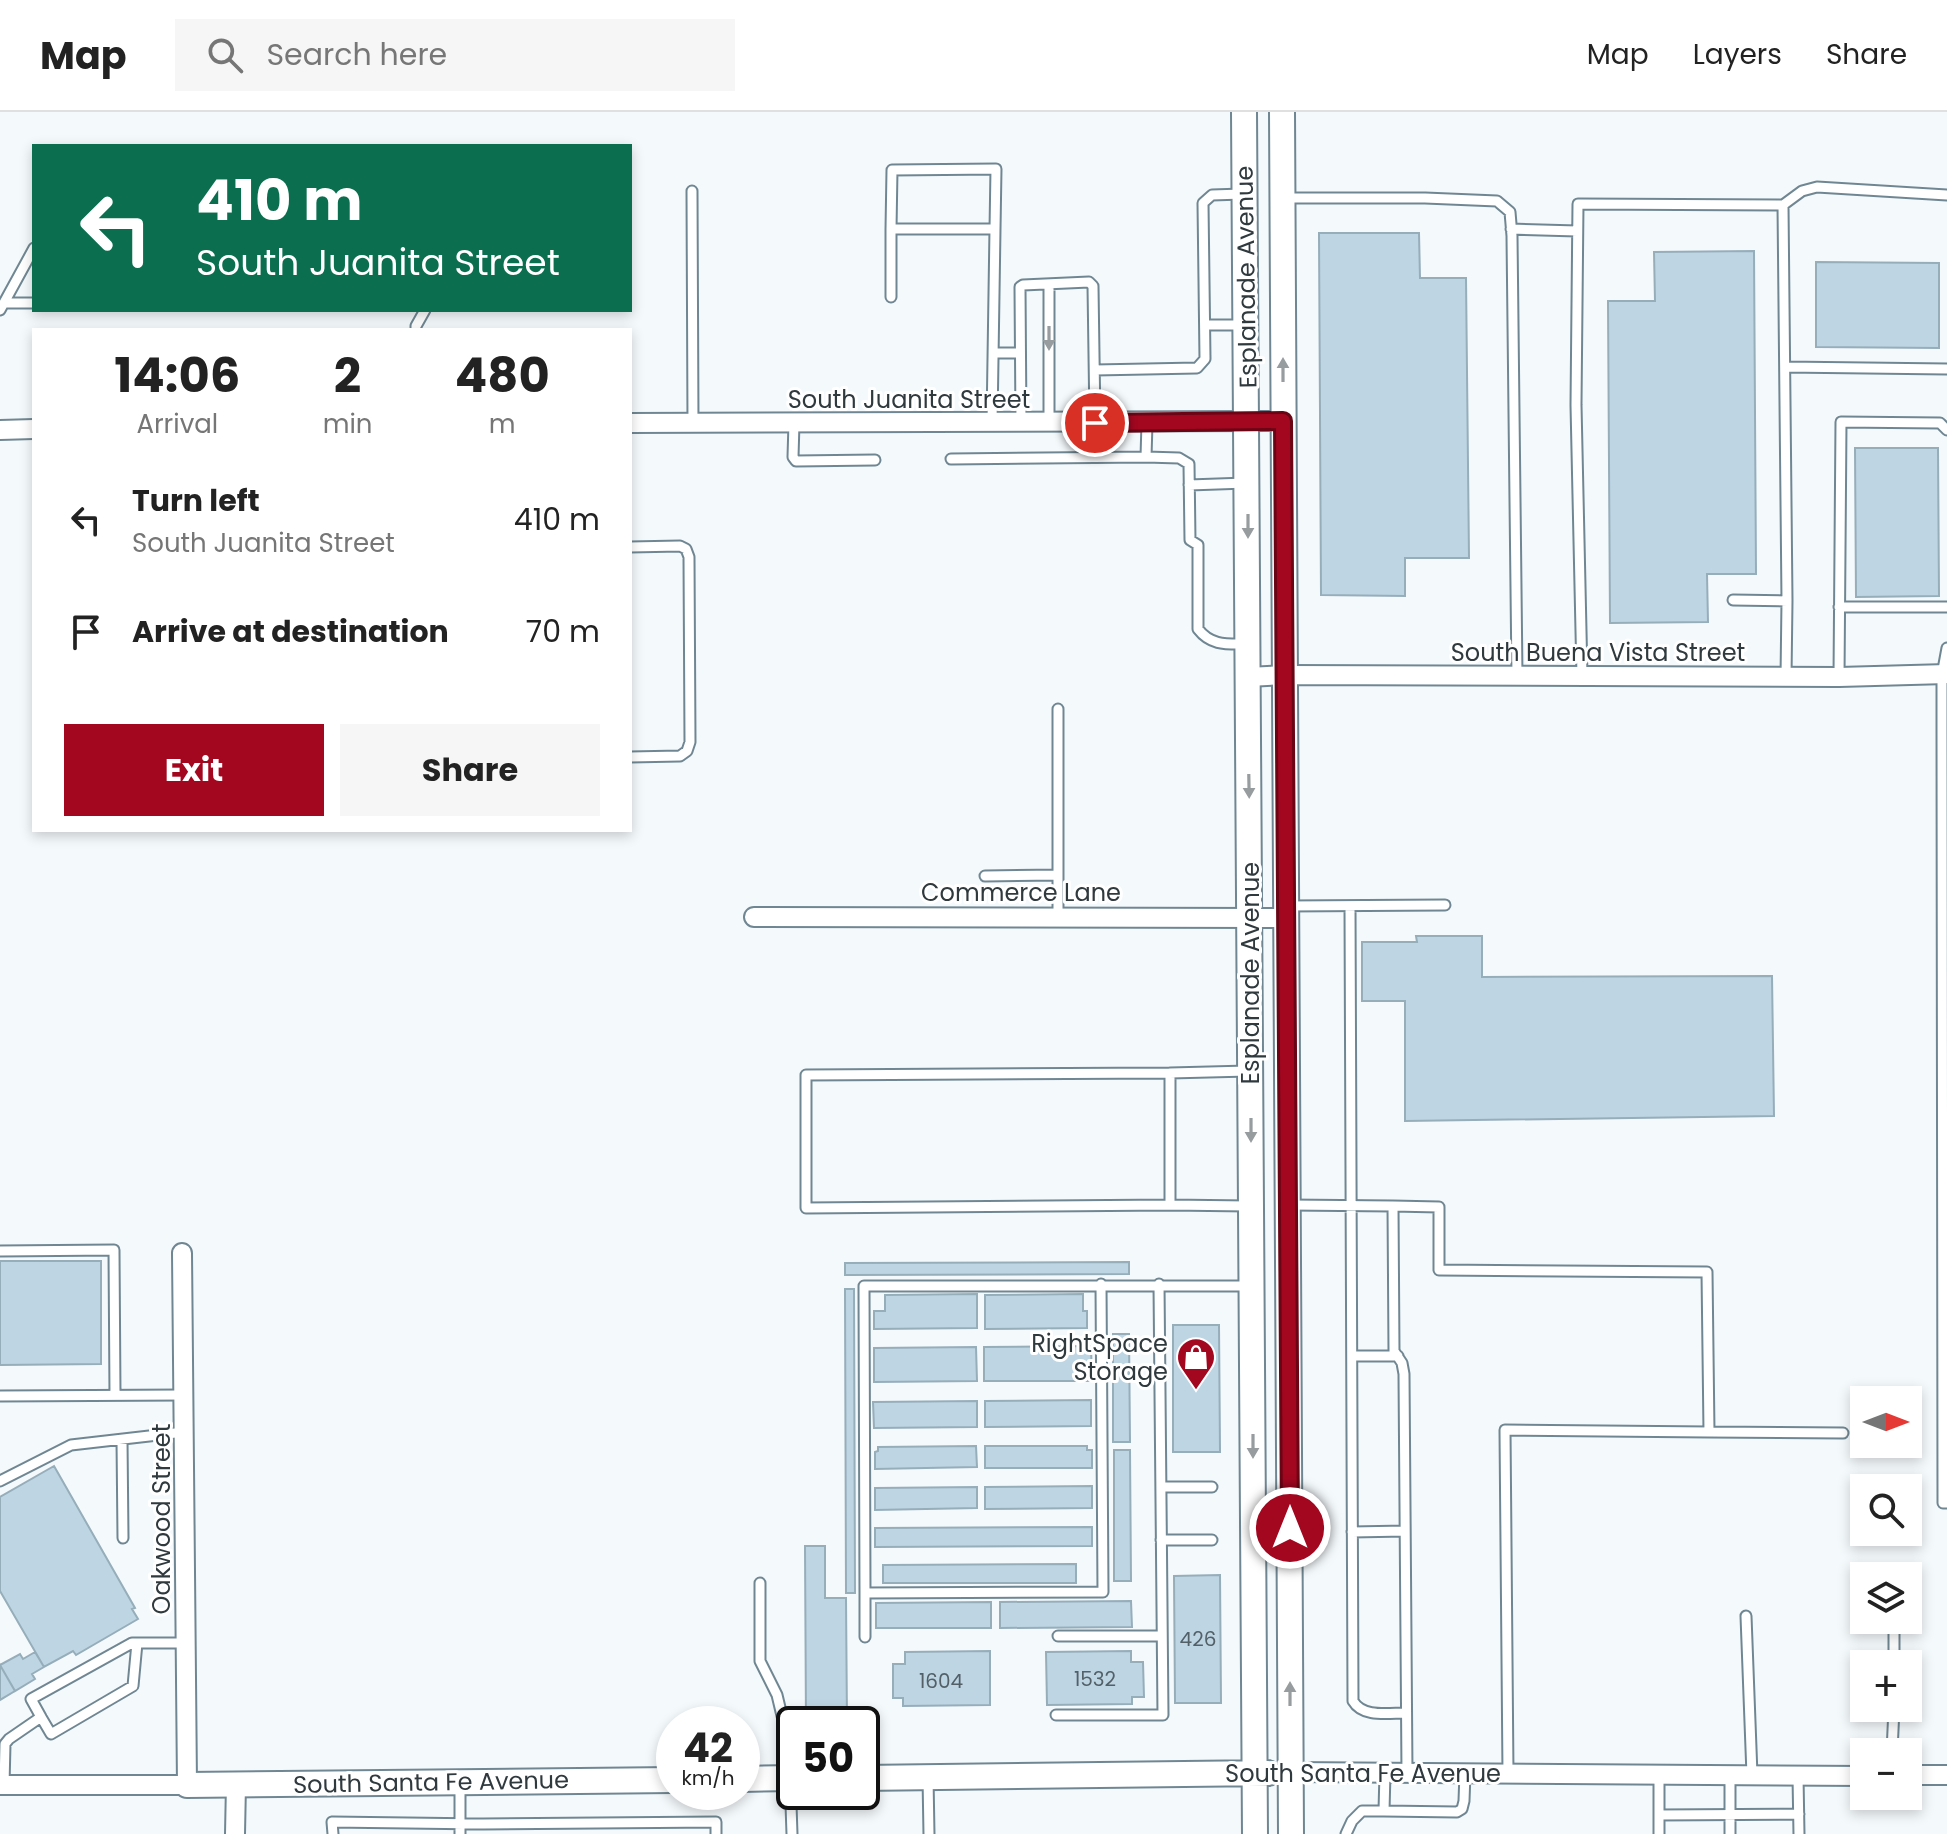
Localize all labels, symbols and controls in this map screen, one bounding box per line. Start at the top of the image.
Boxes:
search box [175,19,735,91]
text: Map [40,29,127,82]
icon: search [203,33,247,77]
text: Search here [267,33,447,76]
text: Map [1587,35,1649,74]
text: Layers [1693,35,1782,74]
text: Share [1826,35,1907,74]
text: 410 m [196,161,363,240]
street label: Esplanade Avenue [1228,166,1264,388]
icon: left [64,176,168,280]
text: South Juanita Street [196,237,560,288]
one-way arrow [1043,326,1055,351]
text: 14:06 [114,342,240,409]
text: 2 [334,342,361,409]
text: 480 [455,342,550,409]
one-way arrow [1277,357,1289,382]
street label: South Juanita Street [788,383,1030,416]
pin [1061,389,1129,457]
icon: arrive [1073,401,1117,445]
text: Arrival [136,406,218,442]
text: min [323,406,372,442]
text: m [489,406,516,442]
text: Turn left [132,479,260,522]
icon: left [64,498,108,542]
text: 410 m [514,498,600,541]
one-way arrow [1242,514,1254,539]
text: South Juanita Street [132,525,395,561]
icon: arrive [64,610,108,654]
text: Arrive at destination [132,610,449,653]
text: 70 m [526,610,600,653]
street label: South Buena Vista Street [1451,636,1745,669]
button: Exit [64,724,324,816]
button: Share [340,724,600,816]
one-way arrow [1243,774,1255,799]
street label: Esplanade Avenue [1234,862,1267,1084]
street label: Commerce Lane [921,876,1121,909]
one-way arrow [1245,1118,1257,1143]
place label: RightSpace Storage [1031,1327,1168,1388]
shop icon: RightSpace Storage [1175,1336,1217,1391]
north arrow [1850,1386,1922,1458]
map controls [1850,1386,1922,1810]
street label: Oakwood Street [145,1424,178,1614]
one-way arrow [1247,1434,1260,1459]
button: search [1850,1474,1922,1546]
position arrow [1248,1486,1332,1570]
button: layers [1850,1562,1922,1634]
house number: 426 [1180,1625,1216,1653]
button: + [1850,1650,1922,1722]
house number: 1532 [1074,1665,1116,1693]
house number: 1604 [919,1667,963,1695]
one-way arrow [1284,1681,1296,1706]
speed limit sign: 50 [776,1706,880,1810]
text: 42 [683,1720,733,1776]
button: − [1850,1738,1922,1810]
street label: South Santa Fe Avenue [1225,1757,1501,1790]
street label: South Santa Fe Avenue [293,1763,569,1801]
text: km/h [681,1764,735,1792]

